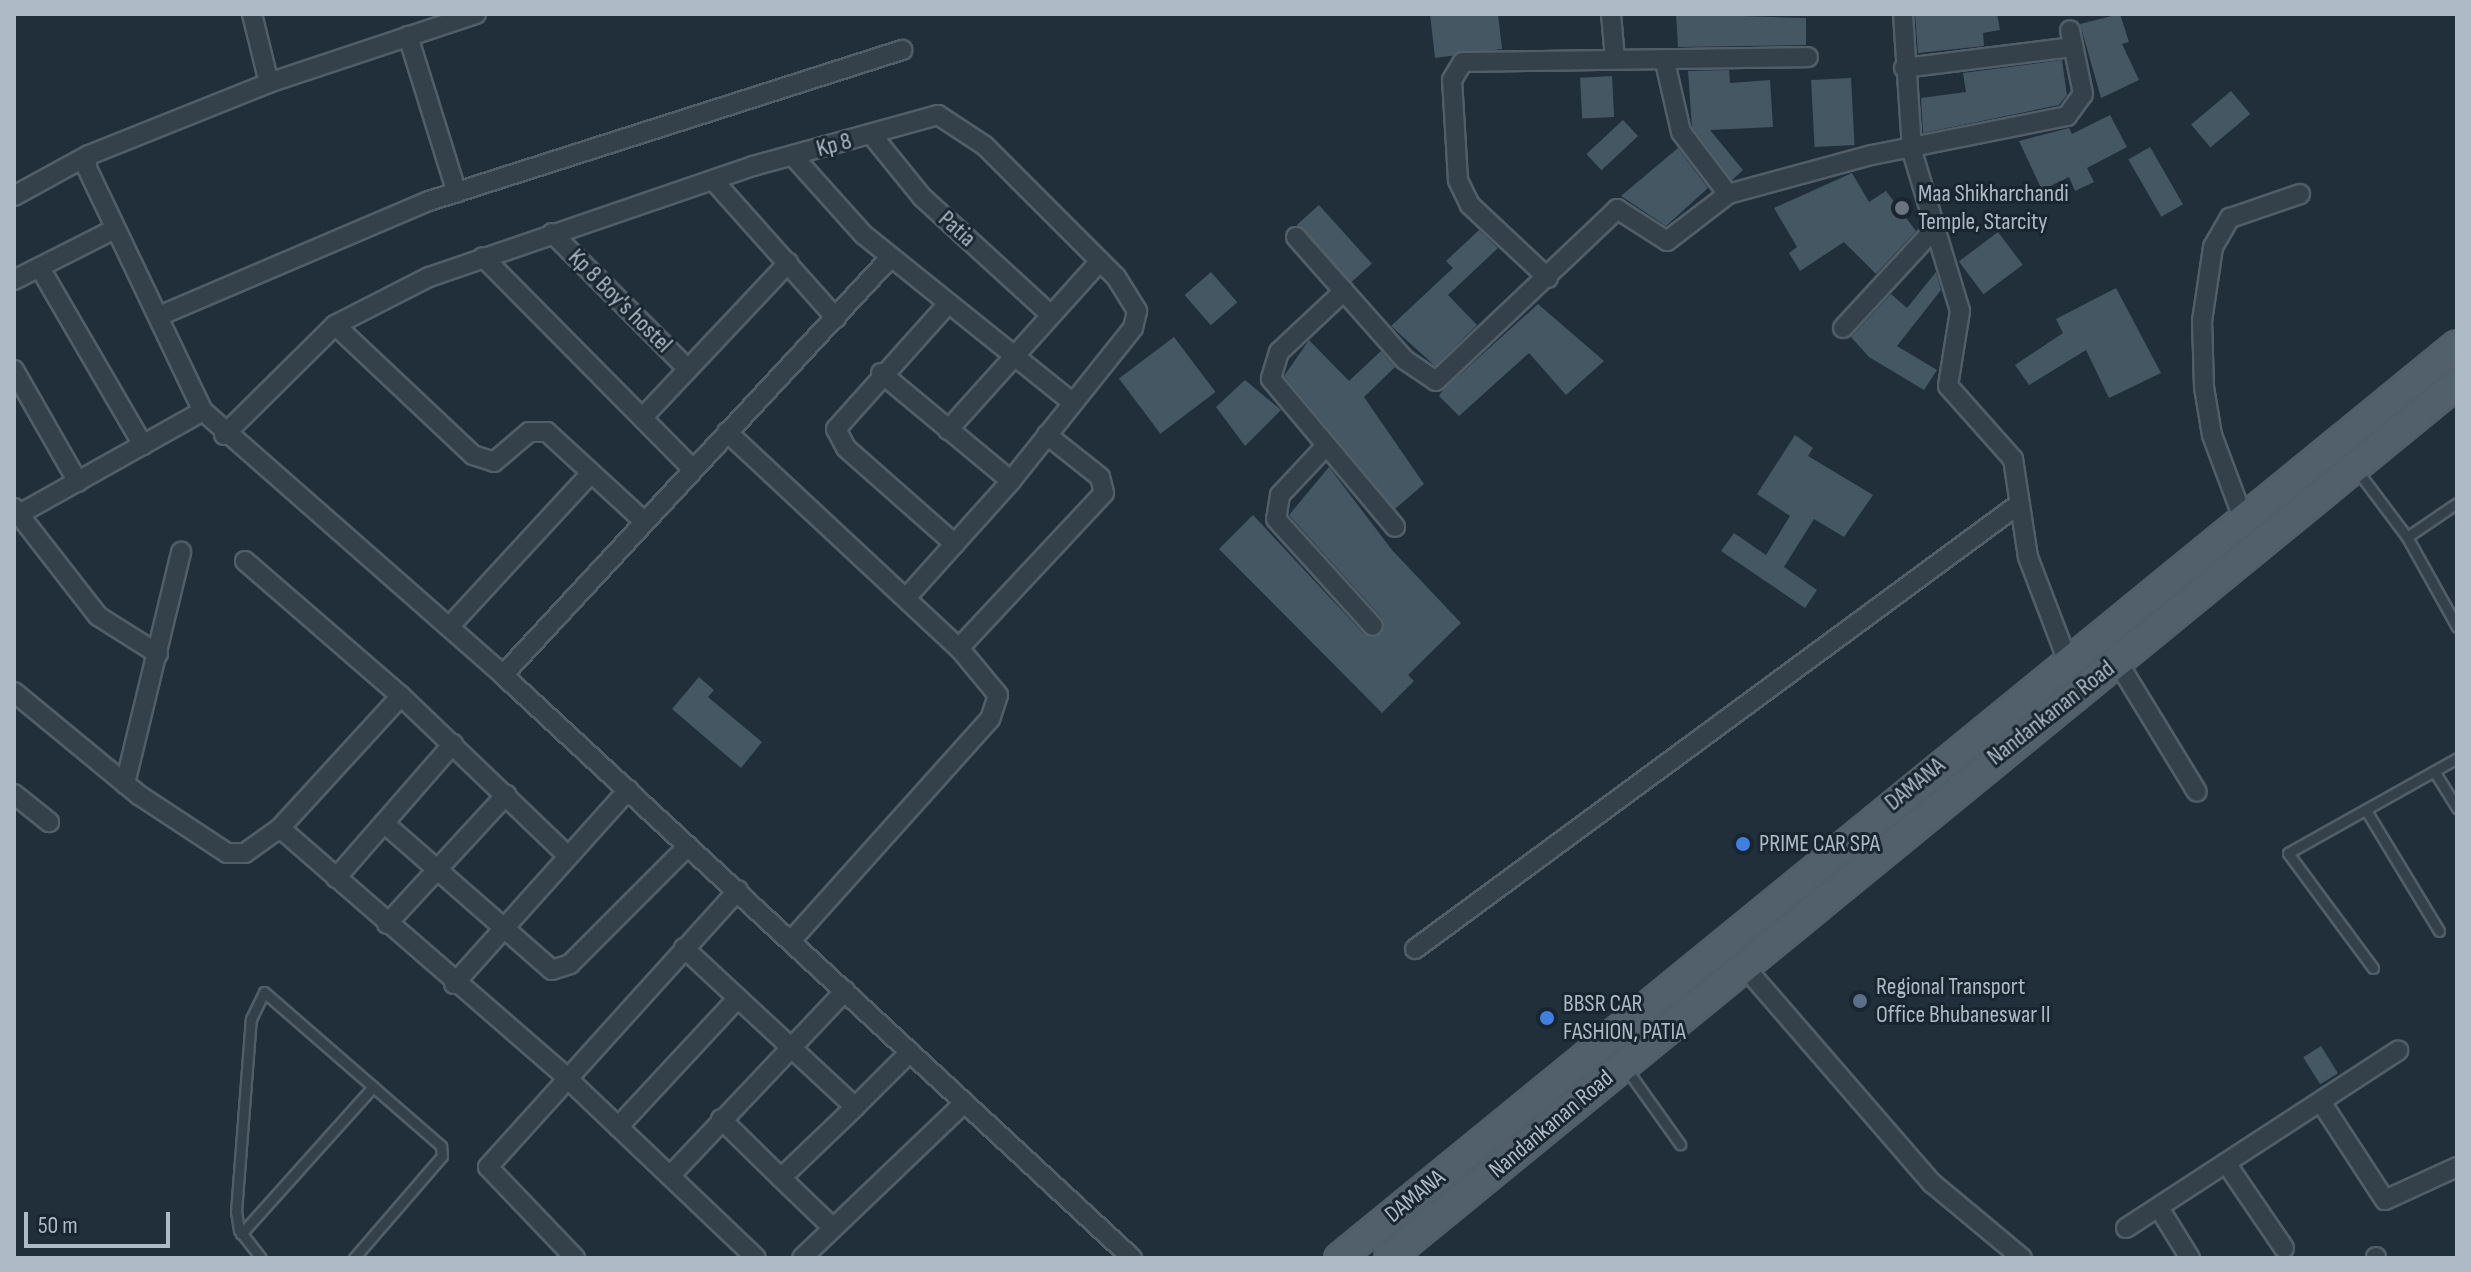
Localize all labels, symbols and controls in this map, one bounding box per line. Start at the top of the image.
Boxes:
street label: Kp 8 [813,127,855,163]
place label: Maa Shikharchandi Temple, Starcity [1918,180,2069,236]
marker: Maa Shikharchandi Temple, Starcity [1893,199,1911,217]
street label: Patia [932,205,982,253]
street label: Kp 8 Boy's hostel [562,243,678,359]
street label: Nandankanan Road [1982,654,2120,772]
street label: DAMANA [1879,751,1951,817]
place label: PRIME CAR SPA [1759,830,1880,858]
marker: PRIME CAR SPA [1734,835,1752,853]
place label: Regional Transport Office Bhubaneswar II [1876,973,2051,1029]
place label: BBSR CAR FASHION, PATIA [1563,990,1686,1046]
marker: Regional Transport Office Bhubaneswar II [1851,992,1869,1010]
marker: BBSR CAR FASHION, PATIA [1538,1009,1556,1027]
street label: Nandankanan Road [1483,1064,1619,1184]
street label: DAMANA [1379,1163,1451,1229]
scale bar [28,1196,174,1246]
text: 50 m [38,1211,78,1240]

